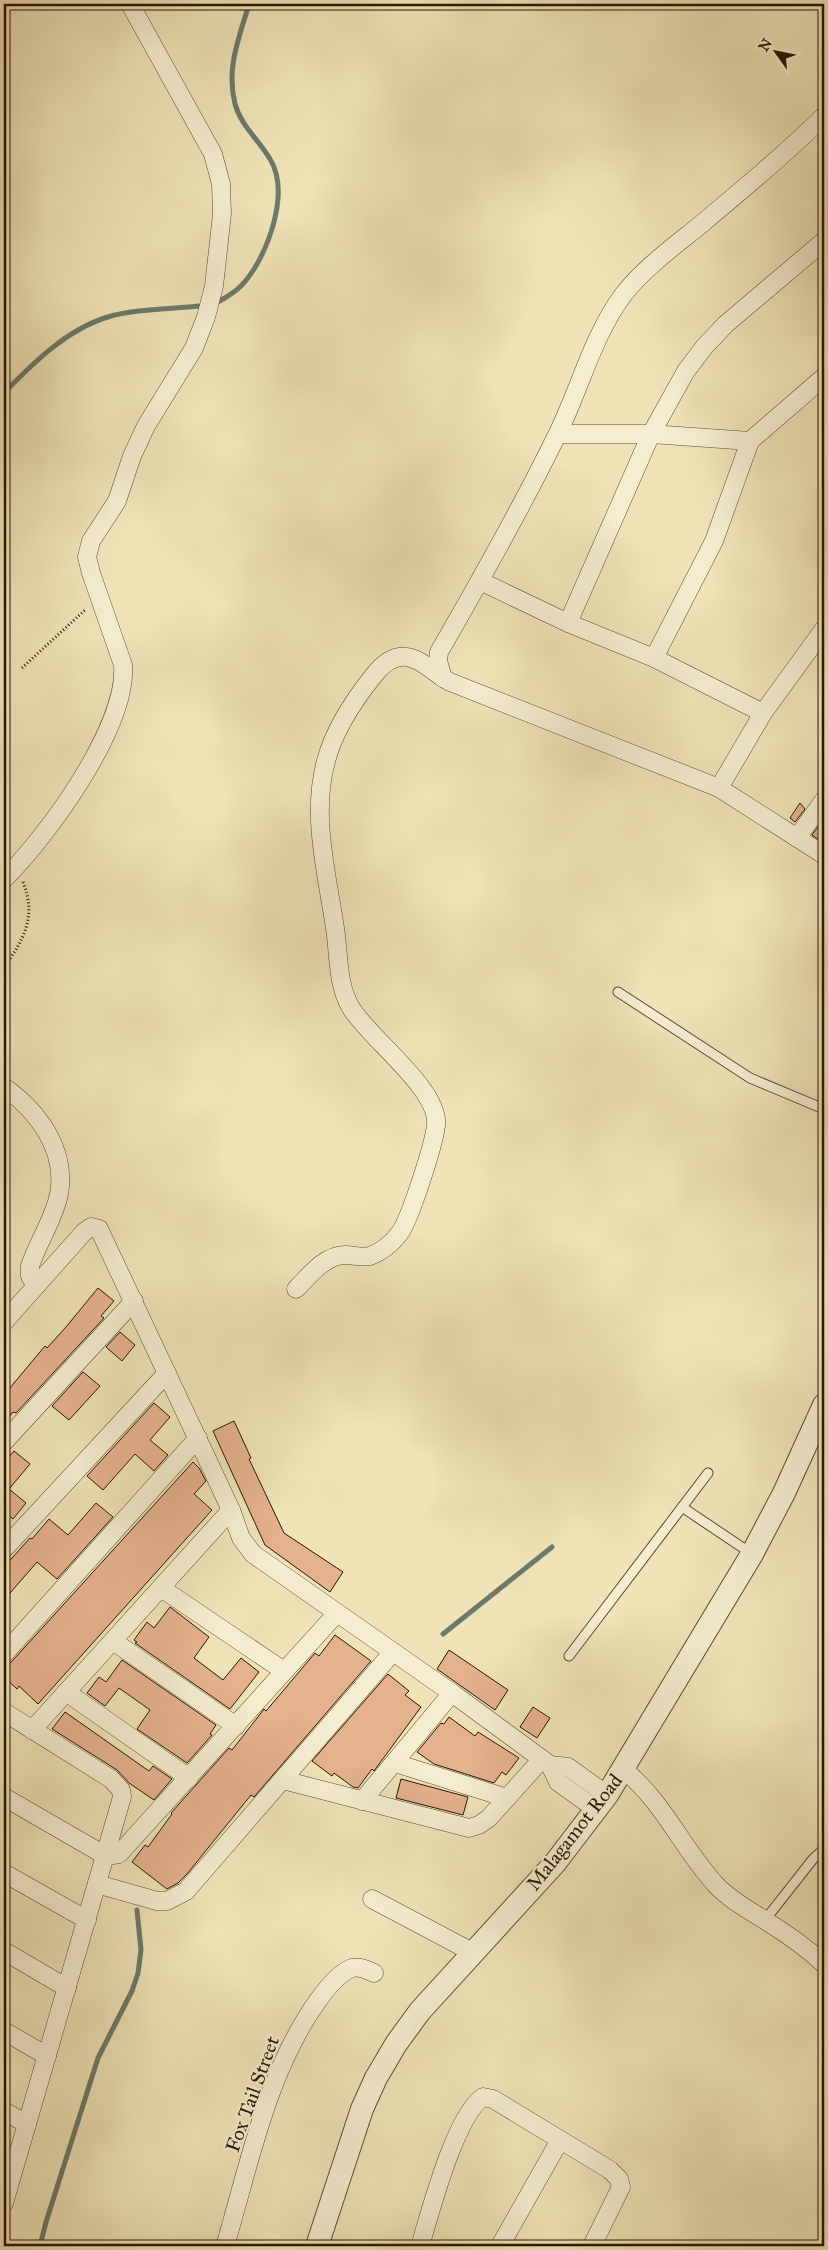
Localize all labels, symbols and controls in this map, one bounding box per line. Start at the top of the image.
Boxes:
north arrow [750,28,800,78]
text: N [755,35,776,55]
street label: Malagamot Road [521,1769,628,1896]
street label: Fox Tail Street [220,2033,284,2155]

